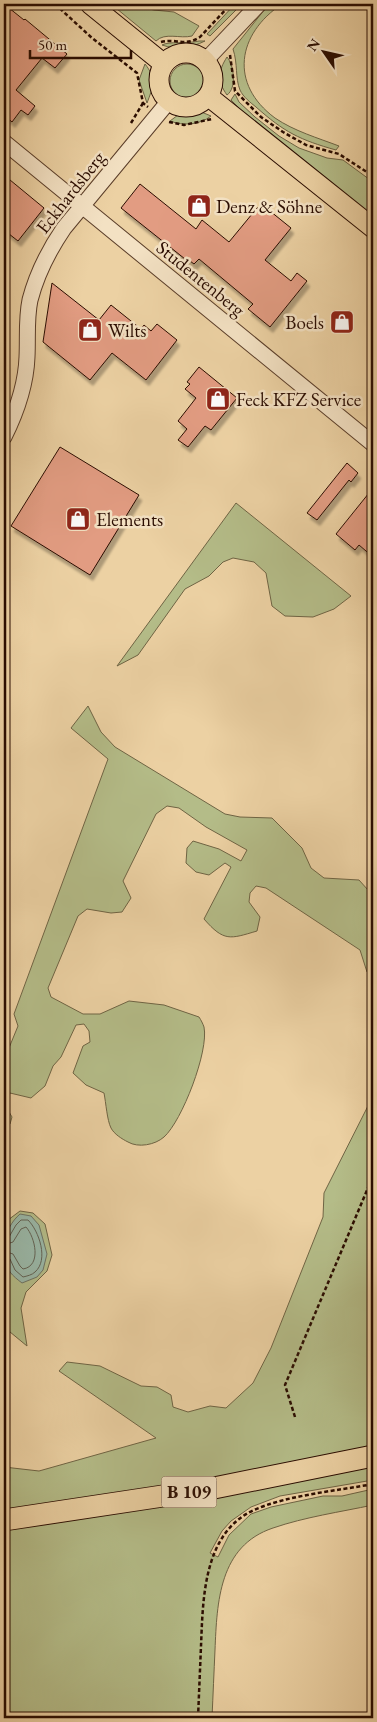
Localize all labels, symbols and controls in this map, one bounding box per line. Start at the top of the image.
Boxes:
scale bar [30,28,131,60]
north arrow [300,28,350,78]
text: N [303,34,324,54]
text: 50 m [38,35,67,54]
street label: Eckhardsberg [30,145,111,239]
shop icon: Denz & Söhne [186,193,212,219]
place label: Denz & Söhne [216,194,322,219]
street label: Studentenberg [151,235,251,322]
shop icon: Boels [329,309,355,335]
place label: Boels [285,310,324,335]
shop icon: Wilts [77,317,103,343]
place label: Wilts [108,318,146,343]
shop icon: Feck KFZ Service [205,386,231,412]
place label: Feck KFZ Service [236,387,361,412]
shop icon: Elements [65,506,91,532]
place label: Elements [96,507,163,532]
road number: B 109 [162,1476,216,1508]

